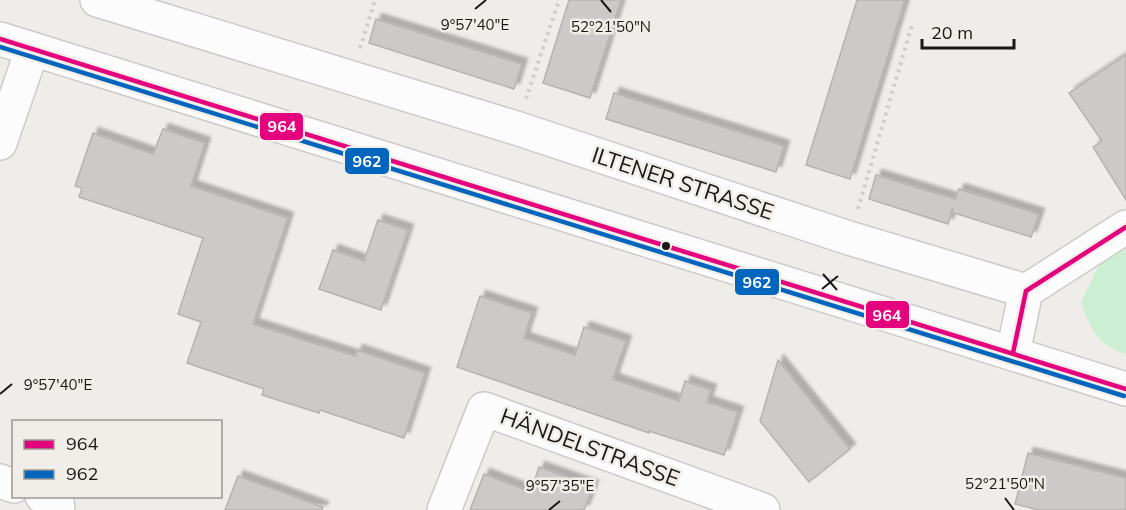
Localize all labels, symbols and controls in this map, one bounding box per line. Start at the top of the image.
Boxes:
scale bar [922,12,1014,50]
text: 9°57'40"E [441,15,509,34]
text: 52°21'50"N [571,17,651,36]
text: 20 m [931,21,973,44]
line badge: 964 [259,112,304,141]
text: 964 [268,116,297,136]
street label: ILTENER STRASSE [589,140,777,226]
line badge: 962 [344,147,390,175]
text: 962 [353,151,381,171]
unlabelled marker [660,240,672,252]
line badge: 962 [734,268,780,296]
text: 962 [743,272,771,292]
line badge: 964 [865,300,910,329]
text: 964 [873,305,902,325]
text: 9°57'40"E [24,375,92,394]
street label: HÄNDELSTRASSE [497,402,683,492]
legend [12,420,222,498]
text: 964 [66,432,99,455]
text: 962 [66,462,98,485]
text: 52°21'50"N [965,474,1045,493]
text: 9°57'35"E [526,476,594,495]

